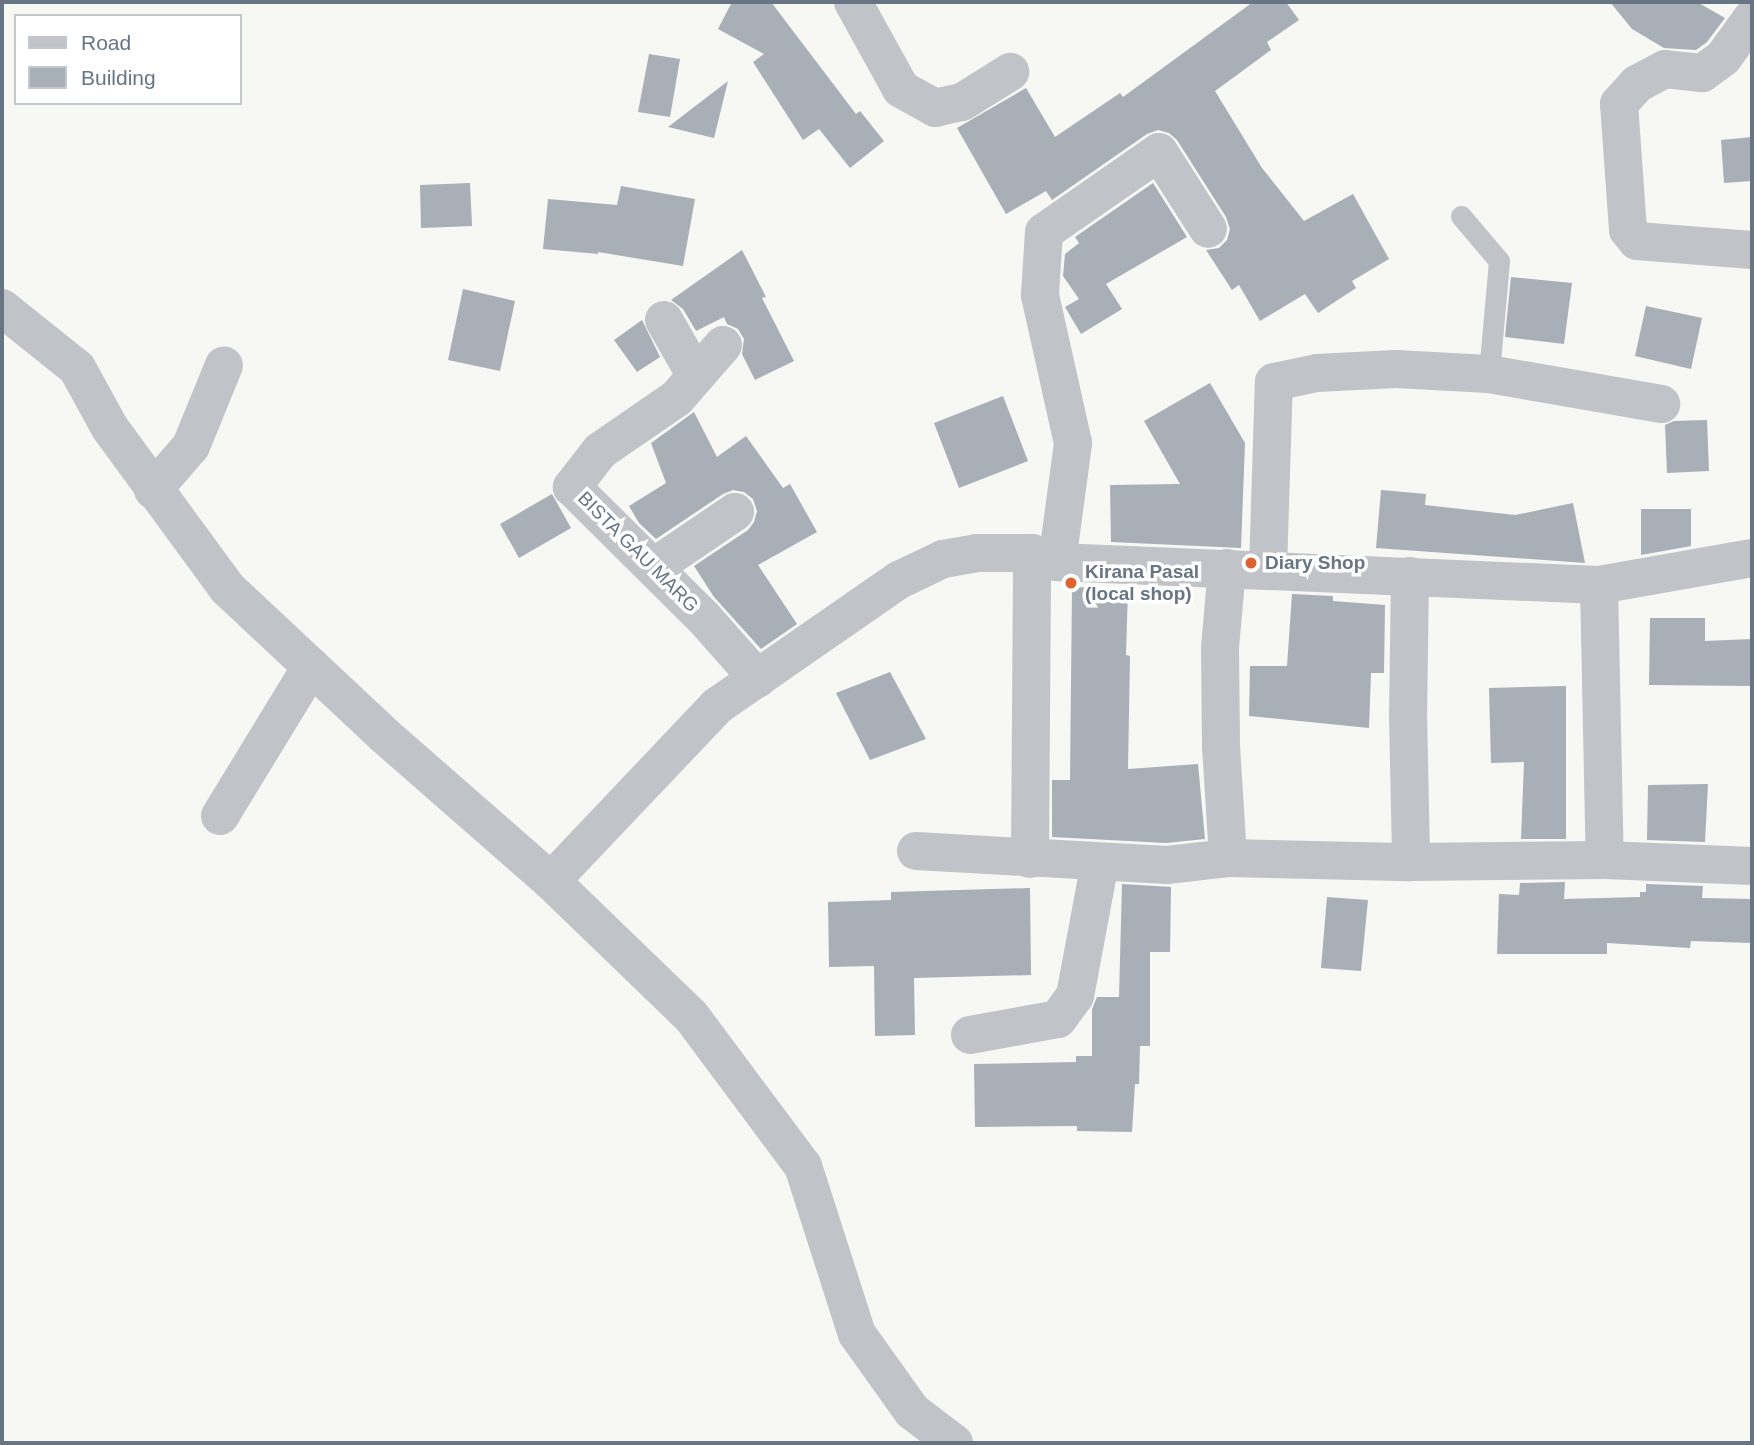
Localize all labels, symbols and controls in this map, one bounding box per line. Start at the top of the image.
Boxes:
legend [14,14,242,105]
text: Road [81,31,131,54]
text: Building [81,66,156,89]
street label: BISTA GAU MARG [573,487,703,617]
place label: Diary Shop [1265,552,1365,574]
marker: Diary Shop [1243,555,1259,571]
place label: Kirana Pasal (local shop) [1085,561,1199,605]
marker: Kirana Pasal (local shop) [1063,575,1079,591]

